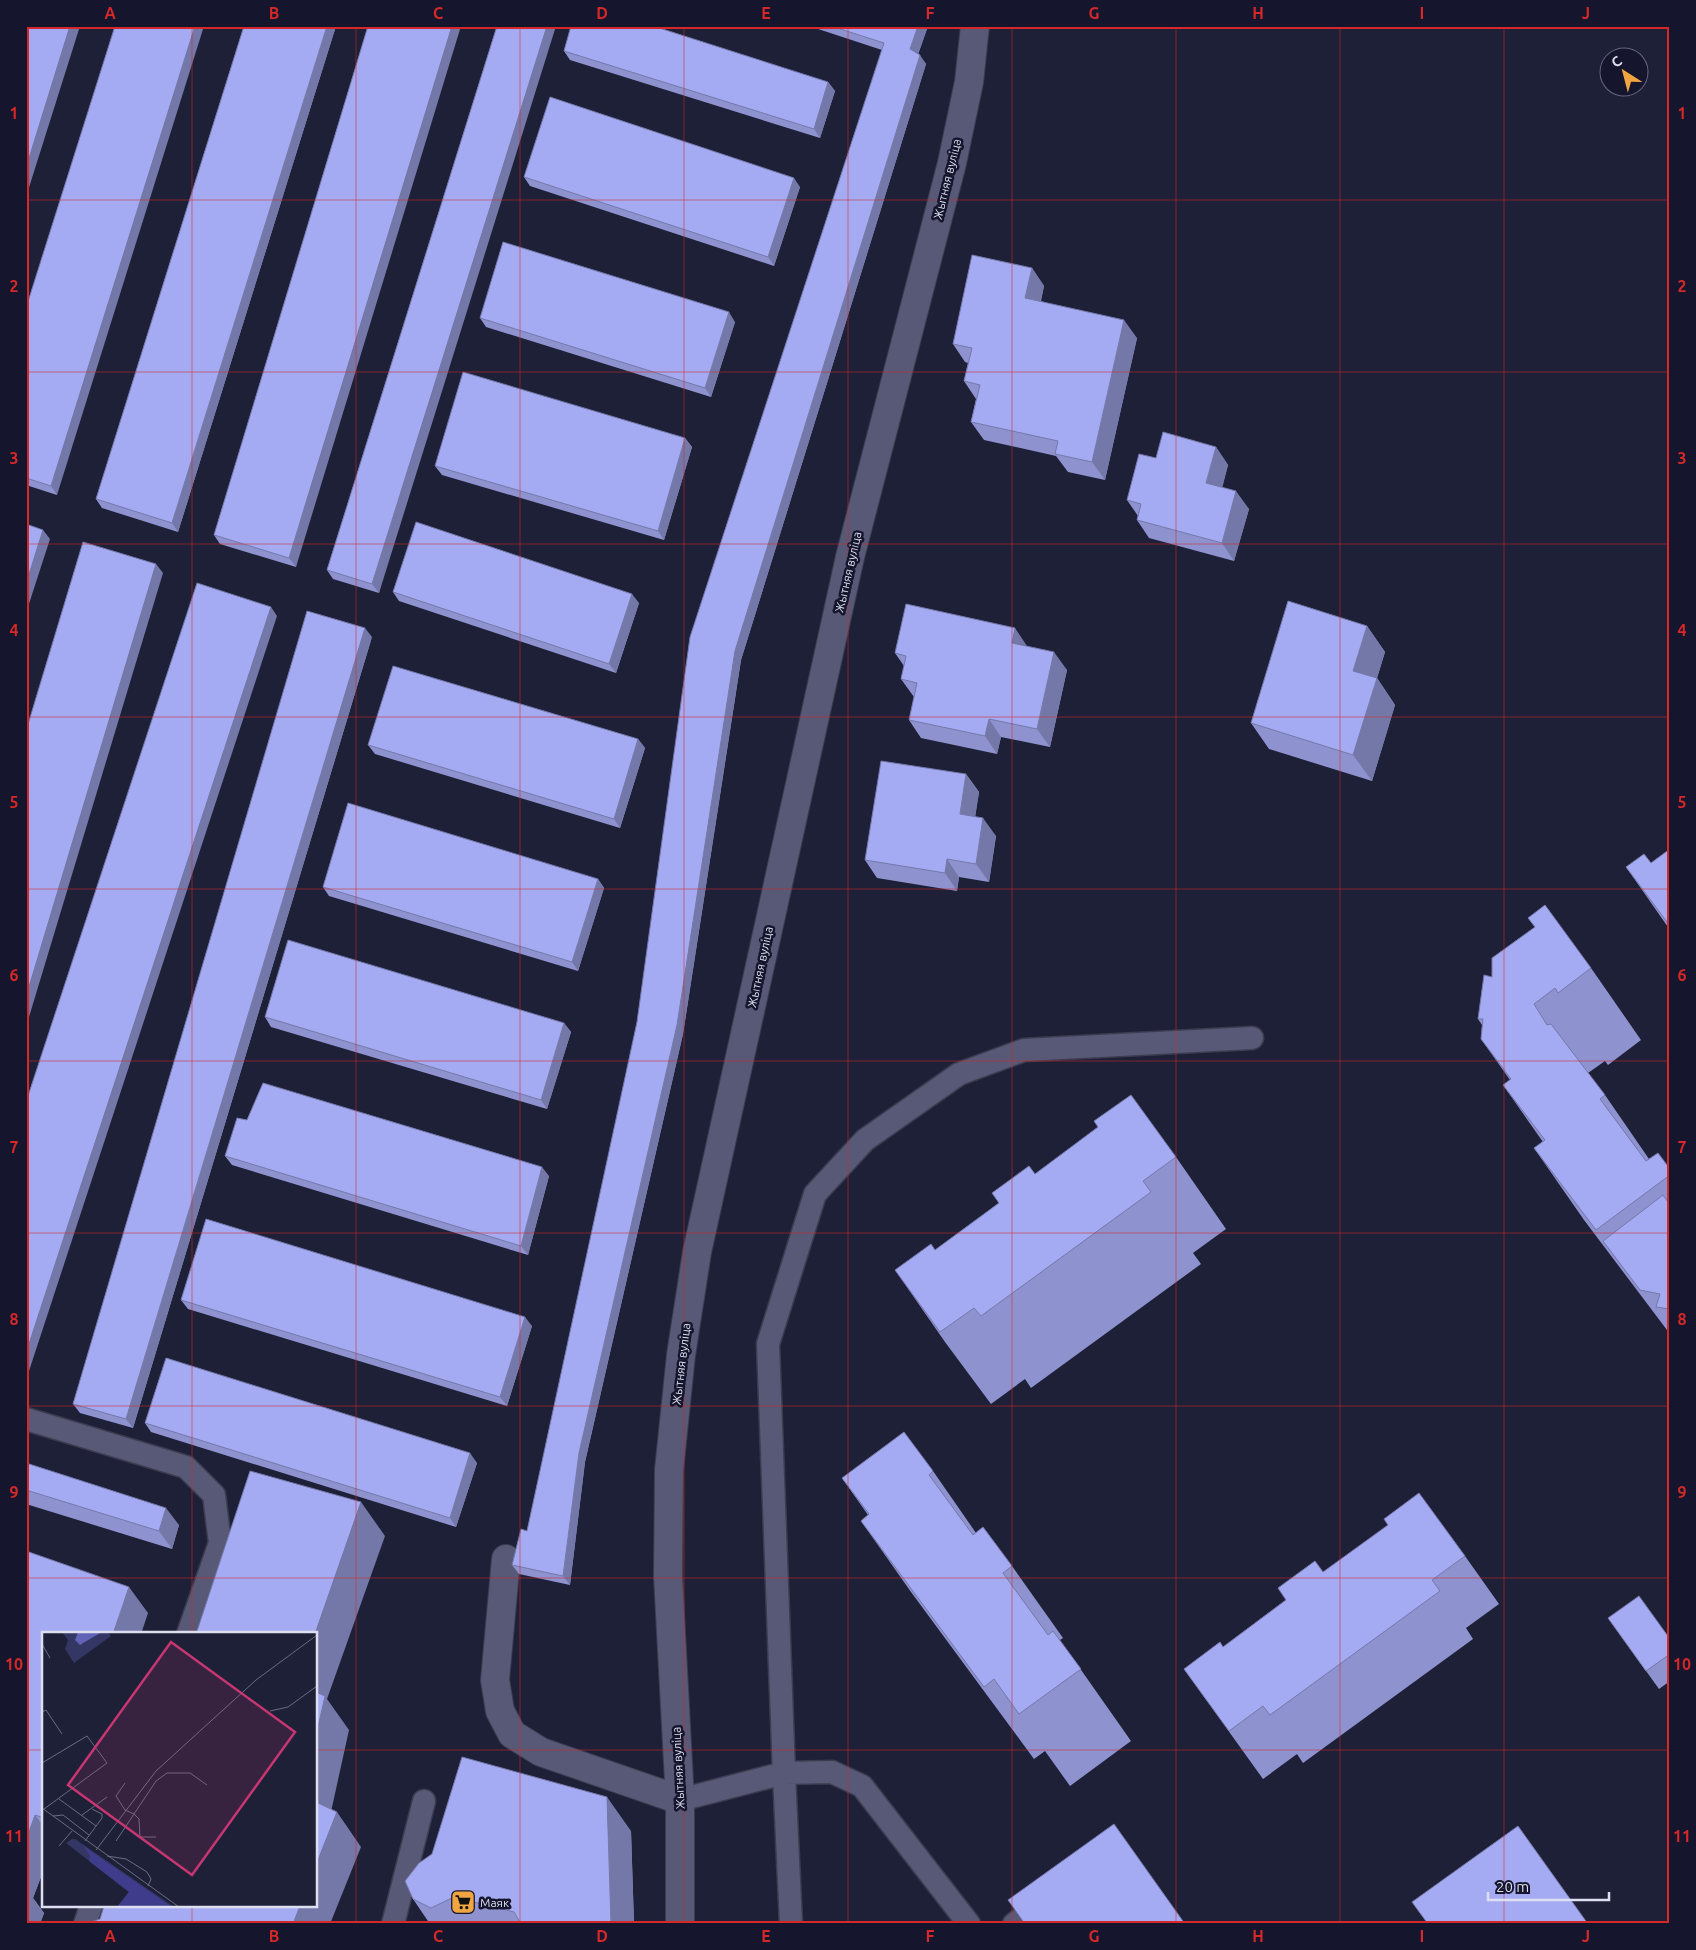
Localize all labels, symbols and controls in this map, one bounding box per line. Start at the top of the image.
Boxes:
text: A [104,4,116,22]
text: B [269,4,279,22]
text: C [433,4,443,22]
text: D [596,4,608,22]
text: E [761,4,771,22]
text: F [926,4,935,22]
text: G [1088,4,1100,22]
text: H [1252,4,1264,22]
text: I [1420,4,1424,22]
text: J [1582,4,1590,22]
north arrow [1598,48,1648,98]
text: С [1608,52,1625,71]
text: 1 [9,104,19,122]
text: 1 [1677,104,1687,122]
street label: Жытняя вуліца [931,137,963,221]
text: 2 [9,277,19,295]
text: 2 [1677,277,1687,295]
text: 3 [9,449,19,467]
text: 3 [1677,449,1687,467]
street label: Жытняя вуліца [832,530,864,614]
text: 4 [9,621,19,639]
text: 4 [1677,621,1687,639]
text: 5 [9,793,19,811]
text: 5 [1677,793,1687,811]
street label: Жытняя вуліца [745,925,775,1009]
text: 6 [9,966,19,984]
text: 6 [1677,966,1687,984]
text: 7 [9,1138,19,1156]
text: 7 [1677,1138,1687,1156]
text: 8 [9,1310,19,1328]
text: 8 [1677,1310,1687,1328]
street label: Жытняя вуліца [670,1322,692,1406]
text: 9 [9,1483,19,1501]
text: 9 [1677,1483,1687,1501]
inset map [42,1632,318,1908]
text: 10 [5,1655,23,1673]
text: 10 [1673,1655,1691,1673]
street label: Жытняя вуліца [669,1726,687,1810]
text: 11 [5,1827,23,1845]
text: 11 [1673,1827,1691,1845]
scale bar [1488,1870,1610,1902]
text: 20 m [1496,1878,1529,1895]
supermarket icon: Маяк [450,1889,476,1915]
place label: Маяк [480,1896,509,1909]
text: A [104,1927,116,1945]
text: B [269,1927,279,1945]
text: C [433,1927,443,1945]
text: D [596,1927,608,1945]
text: E [761,1927,771,1945]
text: F [926,1927,935,1945]
text: G [1088,1927,1100,1945]
text: H [1252,1927,1264,1945]
text: I [1420,1927,1424,1945]
text: J [1582,1927,1590,1945]

